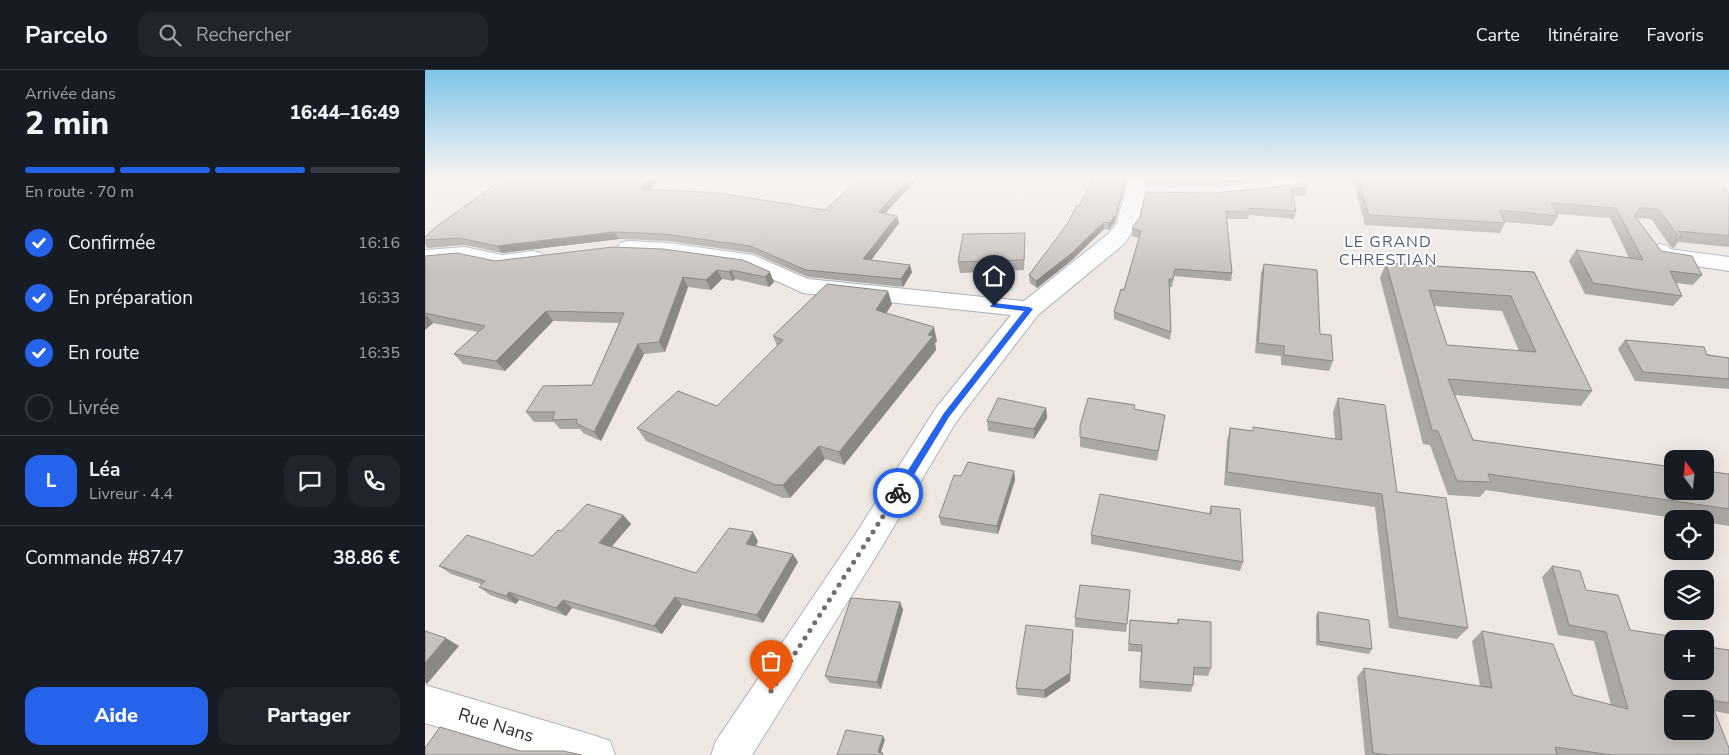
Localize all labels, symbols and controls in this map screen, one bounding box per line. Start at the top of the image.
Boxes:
search box [138,12,488,57]
text: Parcelo [25,19,108,51]
icon: search [156,21,184,49]
text: Rechercher [196,22,291,48]
text: Carte [1476,23,1520,47]
text: Itinéraire [1548,23,1619,47]
text: Favoris [1647,23,1704,47]
text: Arrivée dans [25,83,116,105]
text: 16:44–16:49 [289,100,400,126]
text: 2 min [25,102,109,145]
text: En route · 70 m [25,181,134,203]
icon: check [25,229,53,257]
text: Confirmée [68,230,155,256]
district label: LE GRAND CHRESTIAN [1339,231,1437,271]
text: 16:16 [358,232,400,254]
pin [973,255,1015,306]
icon: home [980,262,1008,290]
icon: check [25,284,53,312]
text: En préparation [68,285,193,311]
text: 16:33 [358,287,400,309]
icon: check [25,339,53,367]
text: En route [68,340,139,366]
text: 16:35 [358,342,400,364]
text: Livrée [68,395,119,421]
north arrow [1664,450,1714,500]
map controls [1664,450,1714,740]
button: chat [284,455,336,507]
button: phone [348,455,400,507]
text: Léa [89,457,120,483]
text: L [46,468,56,494]
courier [873,468,923,518]
icon: bike [884,479,912,507]
text: Livreur · 4.4 [89,483,173,505]
button: locate [1664,510,1714,560]
text: Commande #8747 [25,545,184,571]
text: 38.86 € [333,545,400,571]
button: layers [1664,570,1714,620]
button: + [1664,630,1714,680]
pin [750,640,792,691]
icon: bag [757,647,785,675]
button: Aide [25,687,208,745]
button: Partager [218,687,400,745]
button: − [1664,690,1714,740]
street label: Rue Nans [455,702,537,748]

